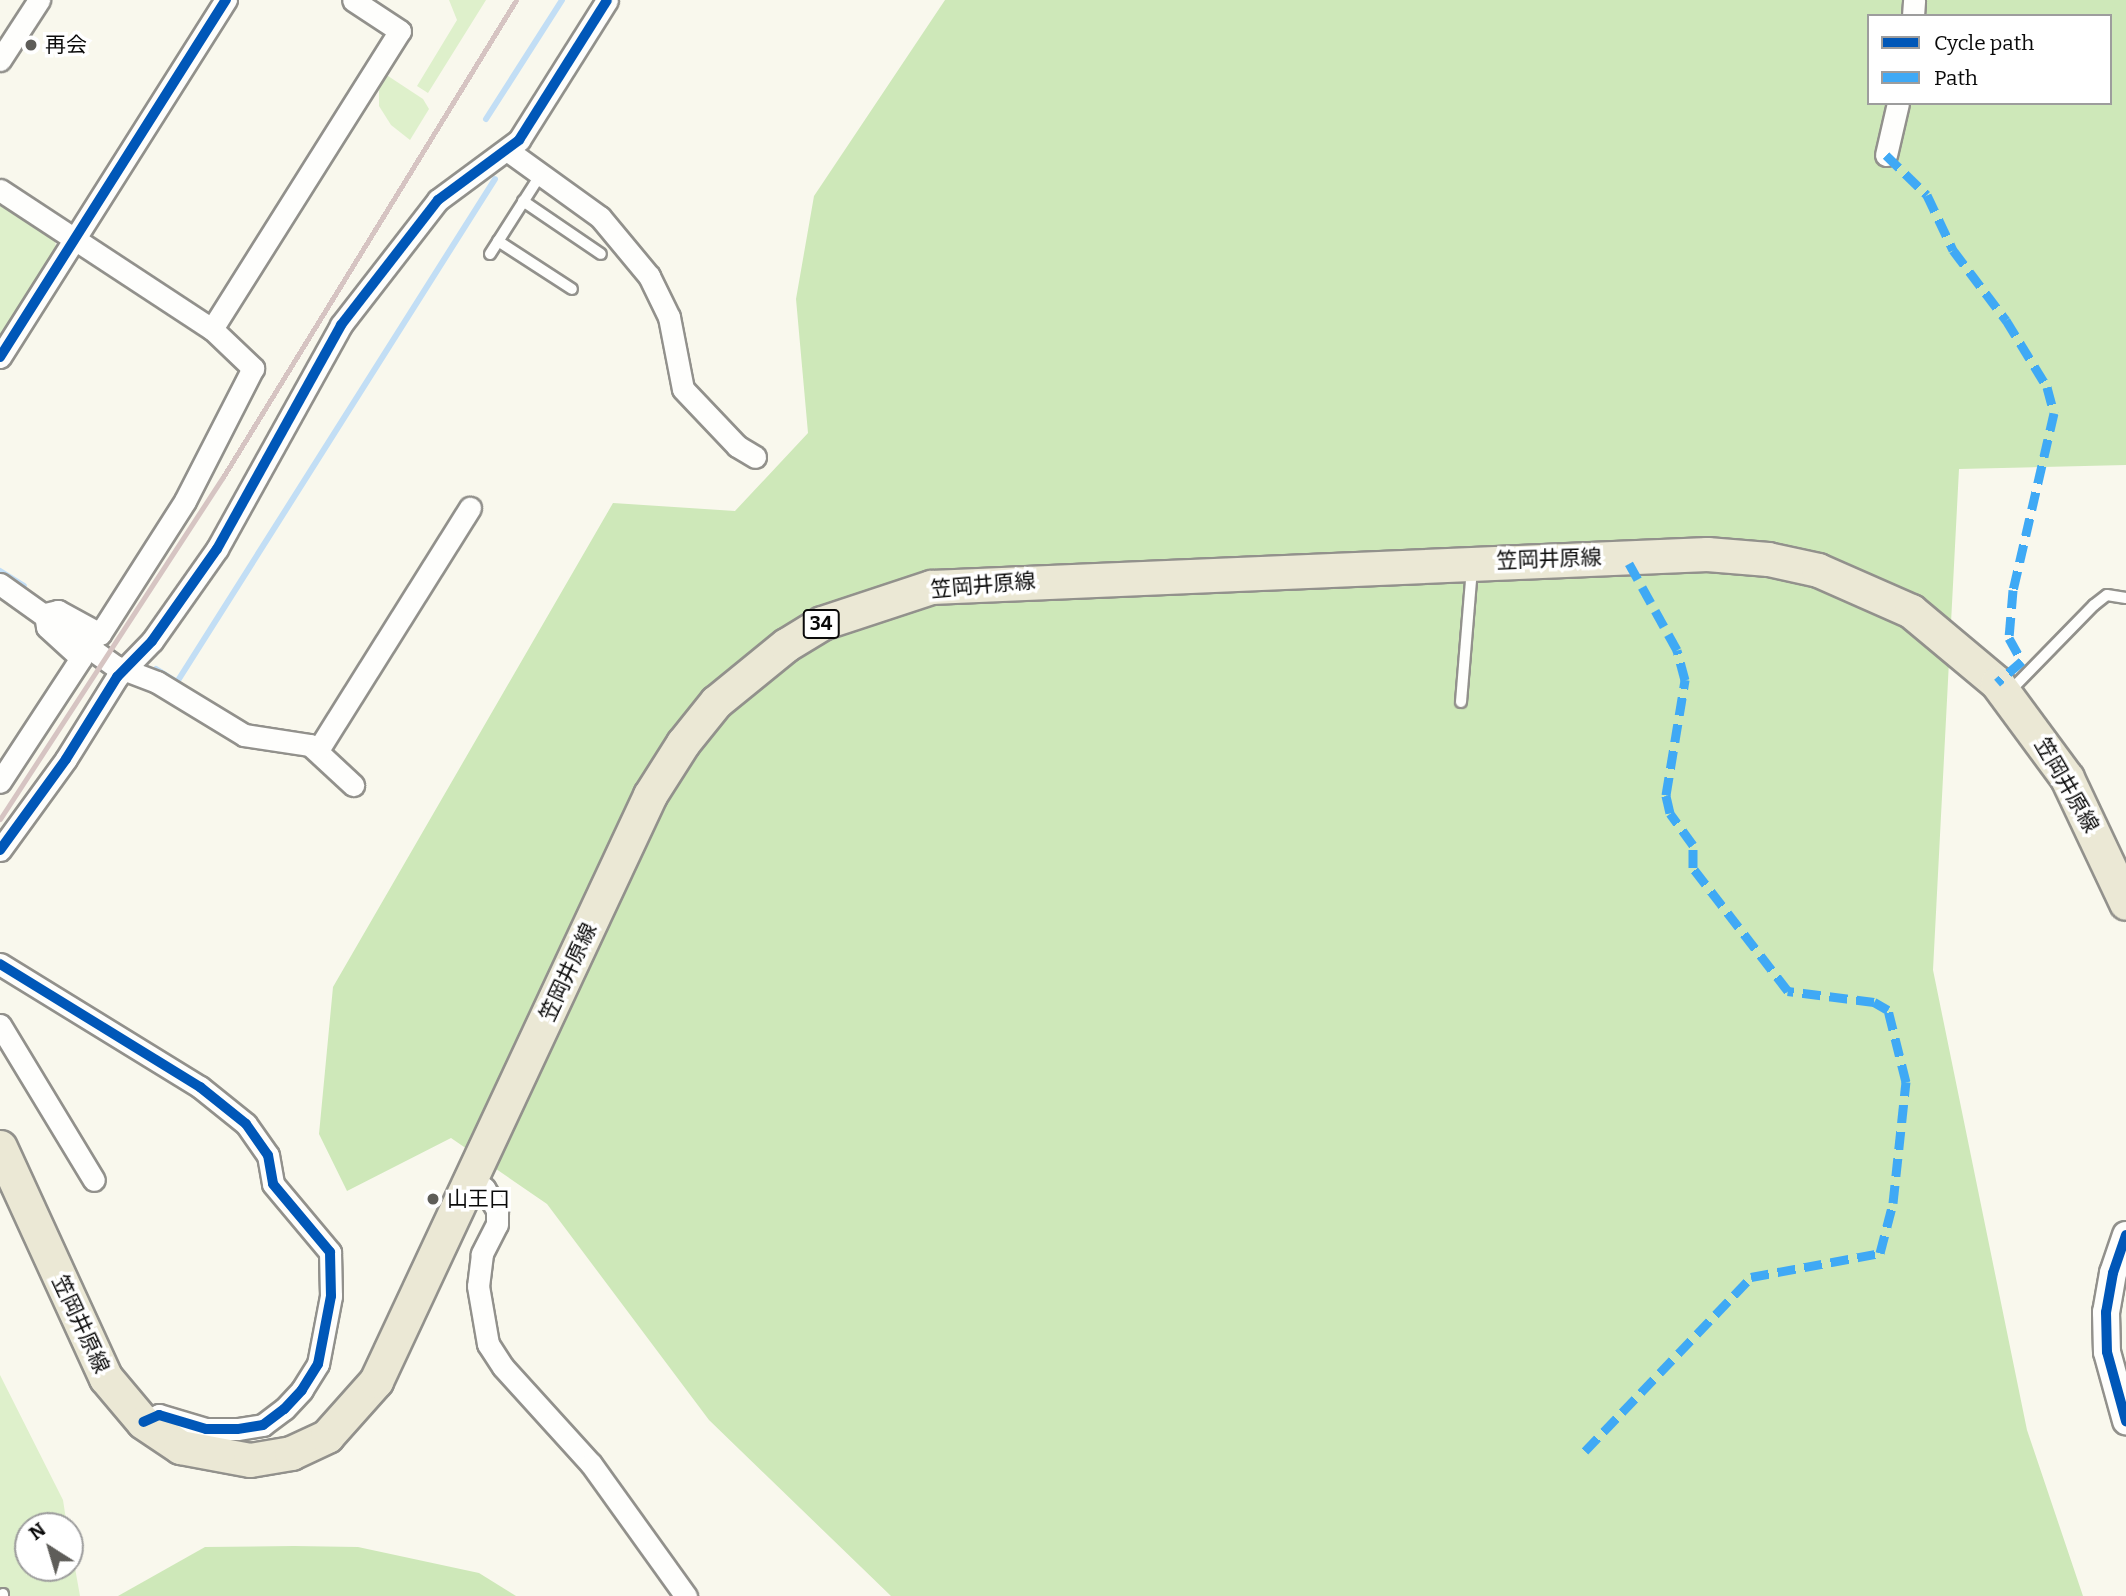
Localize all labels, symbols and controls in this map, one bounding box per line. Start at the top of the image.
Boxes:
legend [1867,14,2112,105]
text: Cycle path [1934,30,2034,56]
place label: 再会 [45,32,87,58]
marker: 再会 [23,37,39,53]
text: Path [1934,65,1978,91]
street label: 笠岡井原線 [1496,545,1602,573]
street label: 笠岡井原線 [930,568,1036,602]
road number: 34 [802,608,840,639]
street label: 笠岡井原線 [2030,733,2104,837]
street label: 笠岡井原線 [534,919,602,1025]
place label: 山王口 [447,1186,510,1212]
marker: 山王口 [425,1191,441,1207]
street label: 笠岡井原線 [47,1271,115,1377]
north arrow [14,1512,84,1582]
text: N [24,1518,50,1545]

